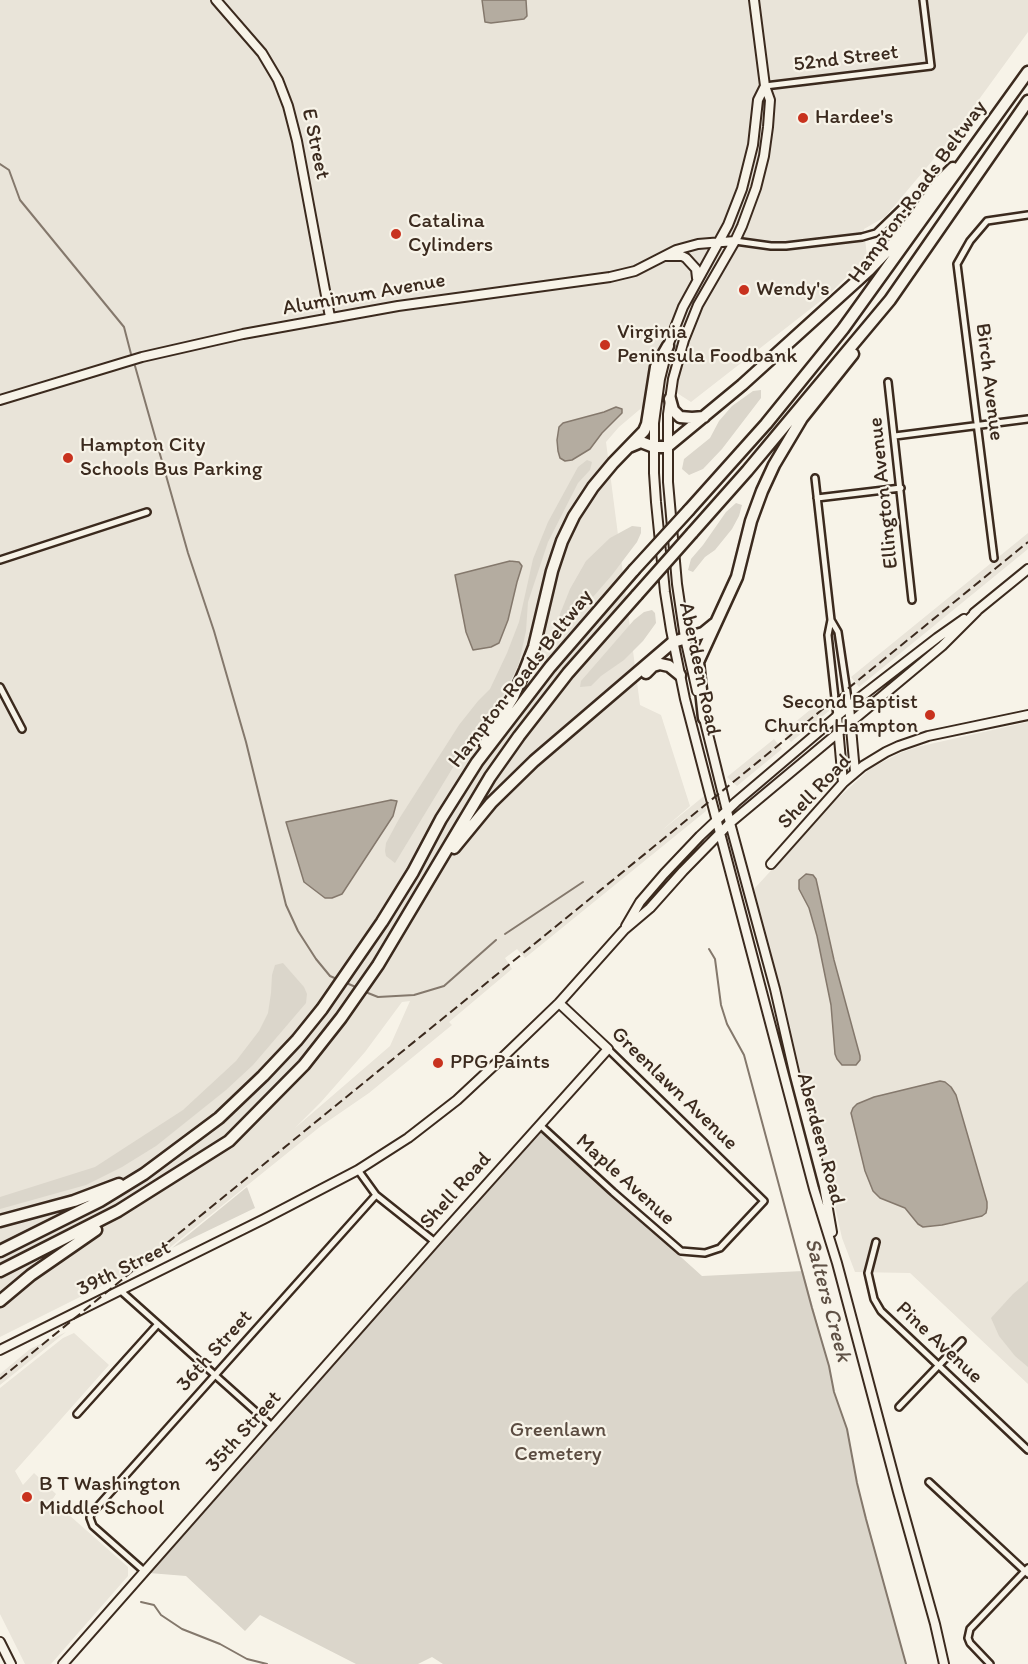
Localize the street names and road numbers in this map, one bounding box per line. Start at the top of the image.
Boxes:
street label: 52nd Street [792,40,900,78]
street label: Hampton Roads Beltway [843,96,993,288]
street label: E Street [295,106,335,182]
street label: Aluminum Avenue [281,268,447,322]
street label: Birch Avenue [969,322,1009,442]
street label: Ellington Avenue [864,416,904,570]
street label: Hampton Roads Beltway [443,585,599,773]
street label: Aberdeen Road [673,600,725,738]
street label: Shell Road [773,749,857,835]
street label: Greenlawn Avenue [605,1022,743,1156]
street label: Aberdeen Road [790,1070,850,1208]
street label: Maple Avenue [570,1129,680,1231]
street label: Shell Road [415,1147,497,1235]
street label: 39th Street [73,1235,175,1303]
street label: Pine Avenue [890,1296,988,1390]
street label: 36th Street [172,1305,258,1397]
street label: 35th Street [201,1386,287,1478]

